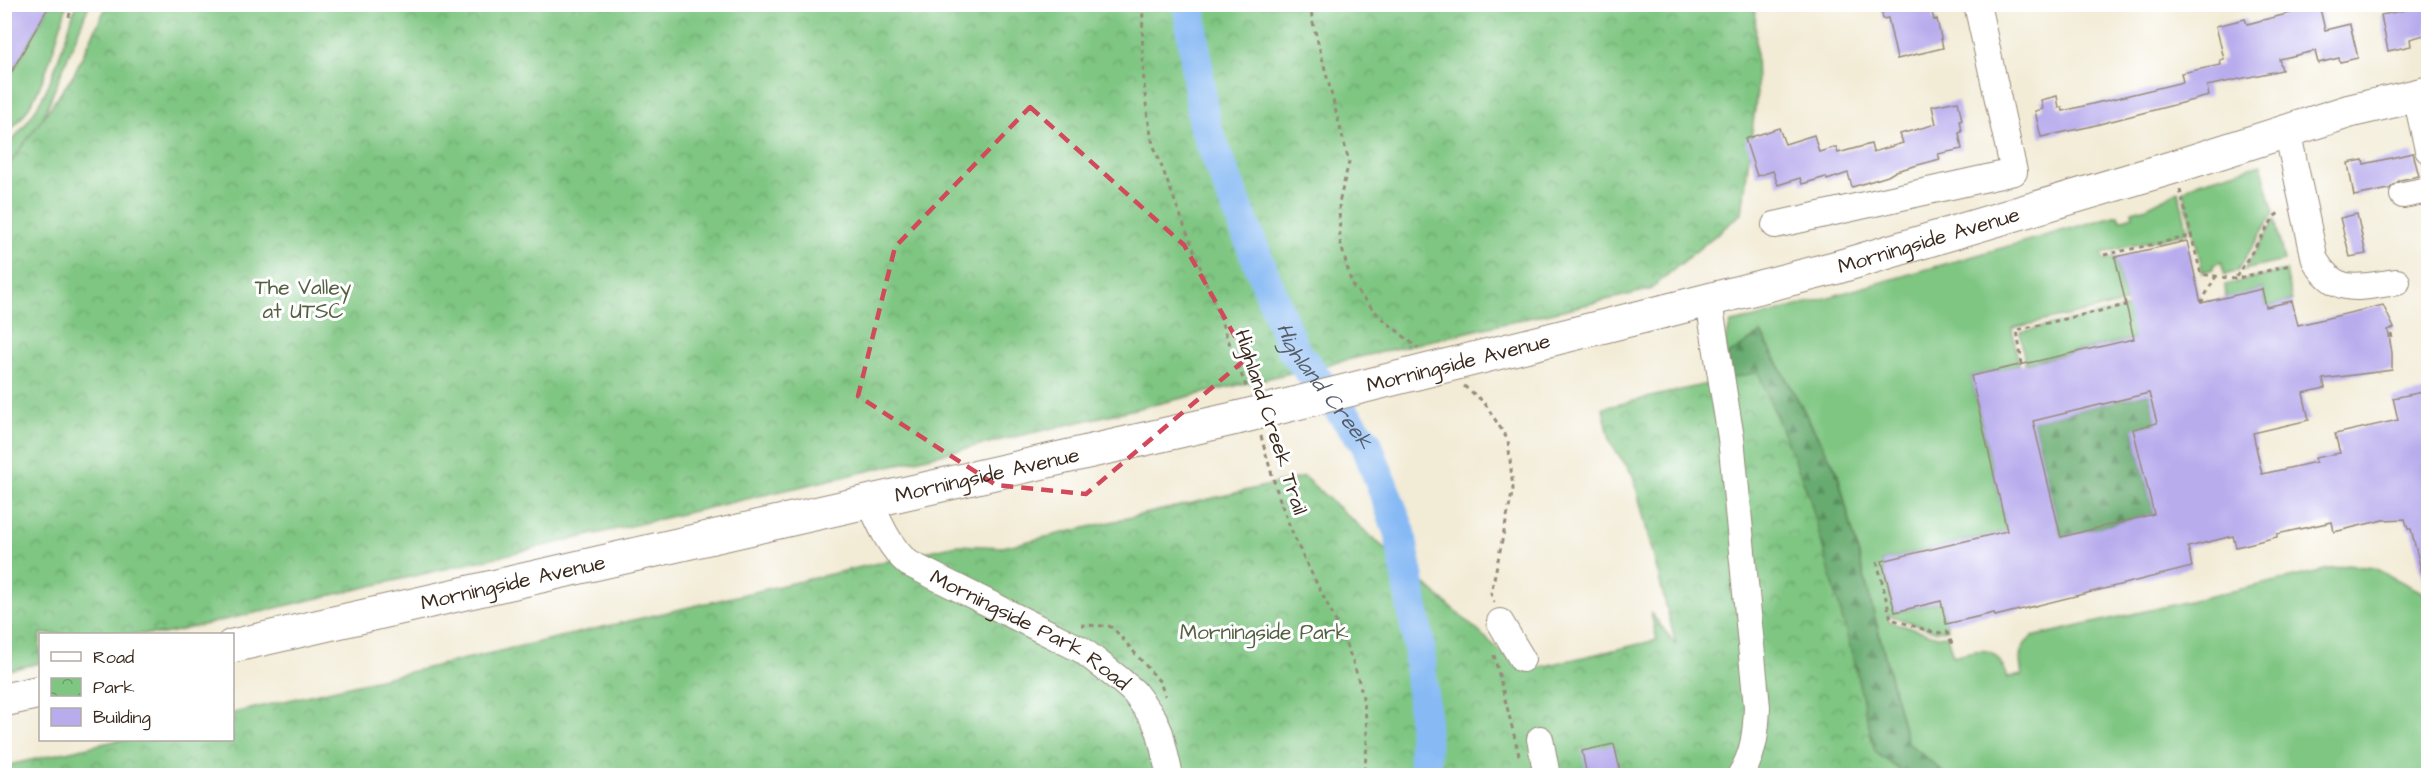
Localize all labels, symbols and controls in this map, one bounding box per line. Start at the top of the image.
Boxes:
street label: Morningside Avenue [1834,199,2023,281]
park label: The Valley at UTSC [255,273,352,326]
water label: Highland Creek [1269,318,1381,456]
street label: Highland Creek Trail [1225,326,1315,519]
street label: Morningside Avenue [1363,326,1553,400]
street label: Morningside Avenue [892,440,1082,510]
street label: Morningside Avenue [418,547,608,617]
street label: Morningside Park Road [925,562,1137,697]
park label: Morningside Park [1180,618,1348,649]
legend [39,633,234,741]
text: Road [93,645,134,670]
text: Park [93,675,135,700]
text: Building [93,705,151,731]

